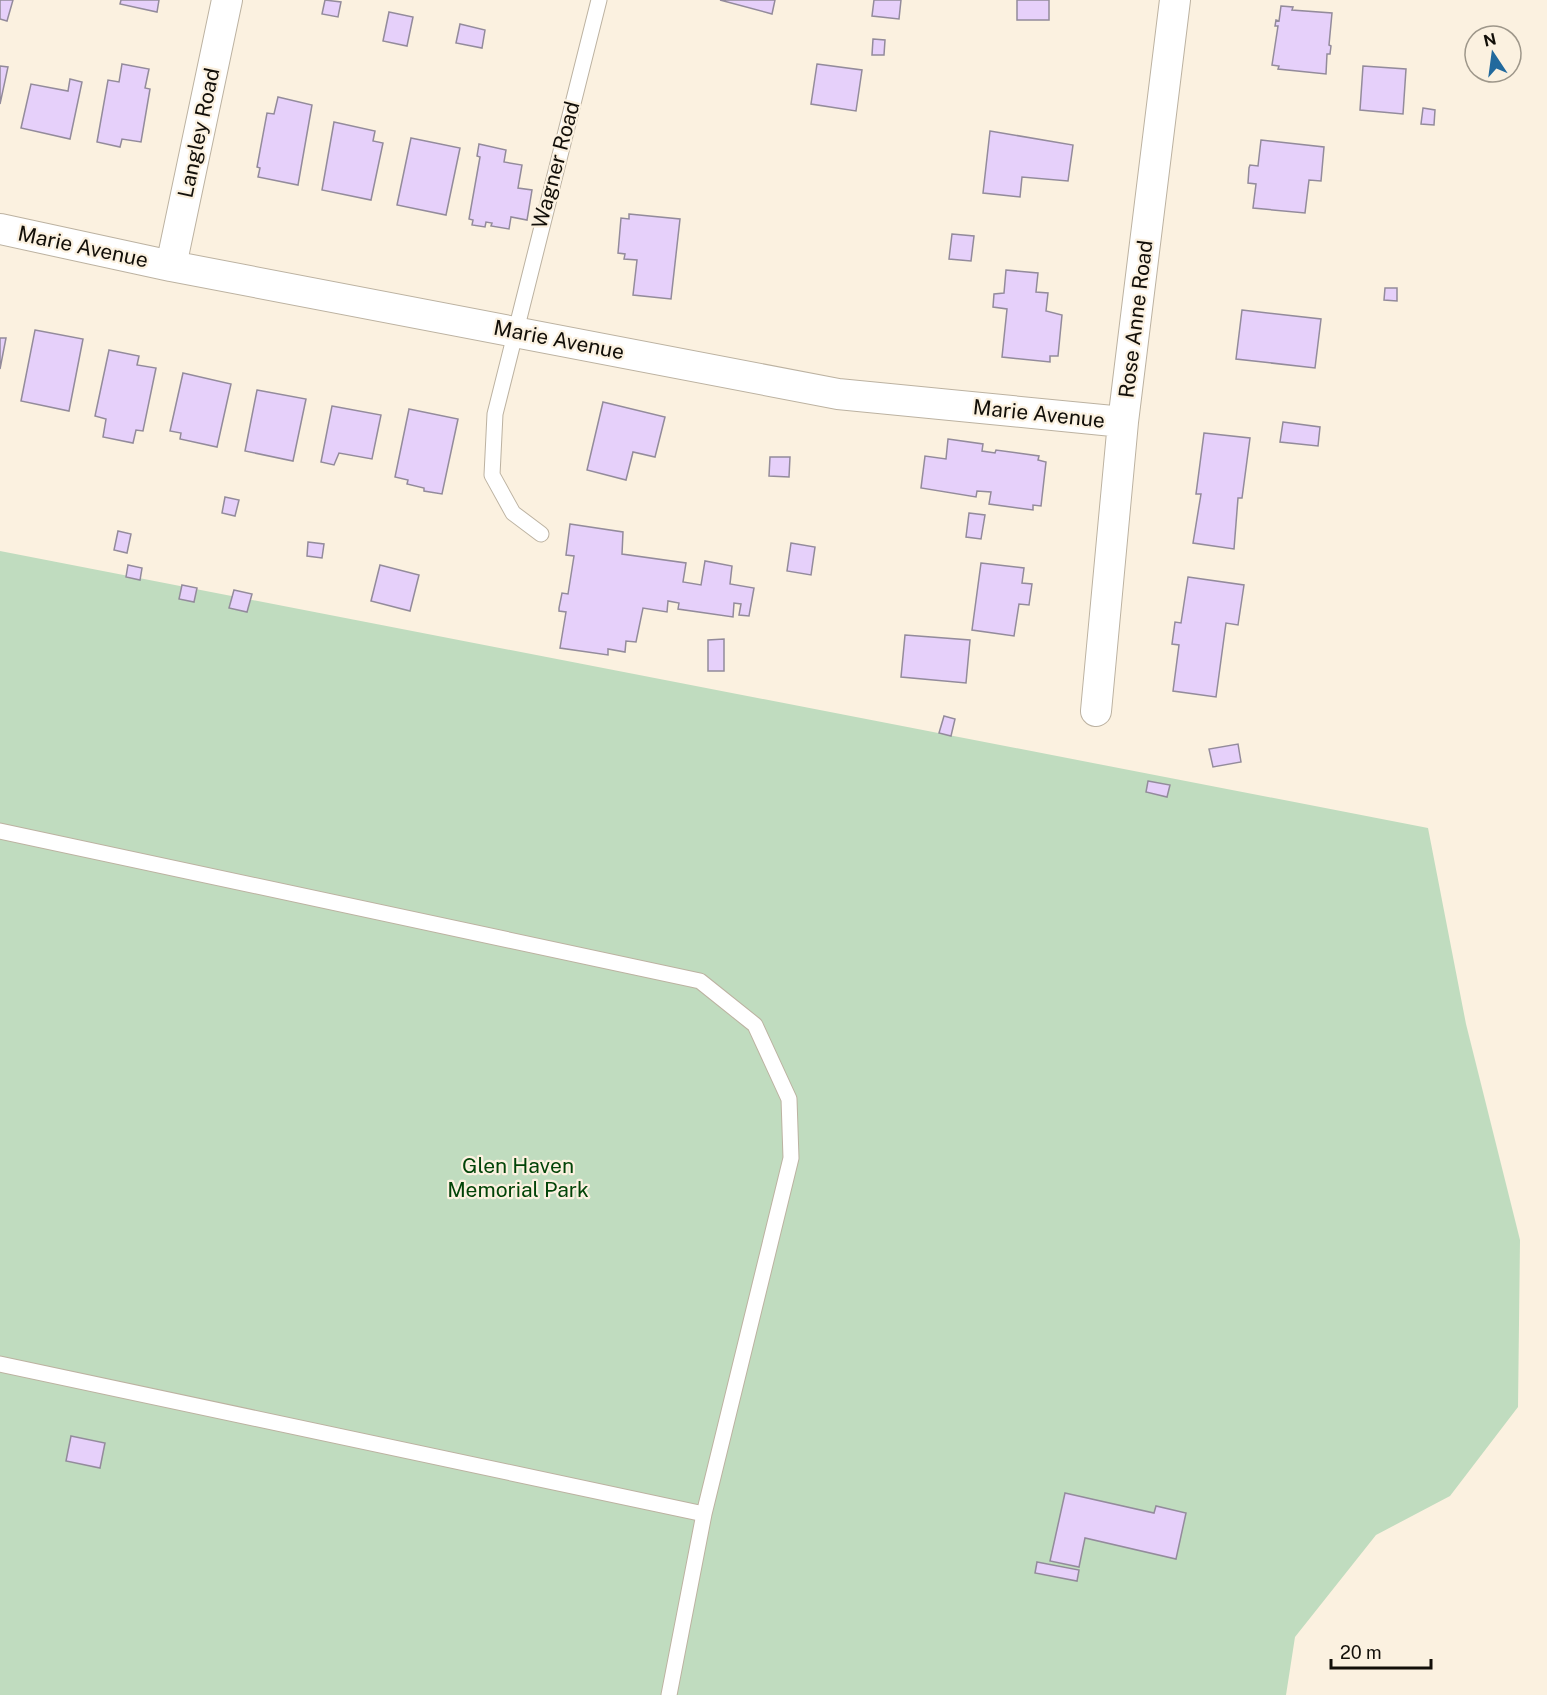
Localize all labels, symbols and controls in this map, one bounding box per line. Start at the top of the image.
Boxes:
north arrow [1463,24,1523,84]
text: N [1482,29,1498,51]
street label: Langley Road [173,66,224,200]
street label: Wagner Road [527,98,585,231]
street label: Marie Avenue [16,221,151,273]
street label: Rose Anne Road [1113,239,1158,399]
street label: Marie Avenue [492,315,627,364]
street label: Marie Avenue [972,394,1106,433]
park label: Glen Haven Memorial Park [447,1153,589,1202]
scale bar [1331,1632,1432,1670]
text: 20 m [1340,1642,1382,1663]

